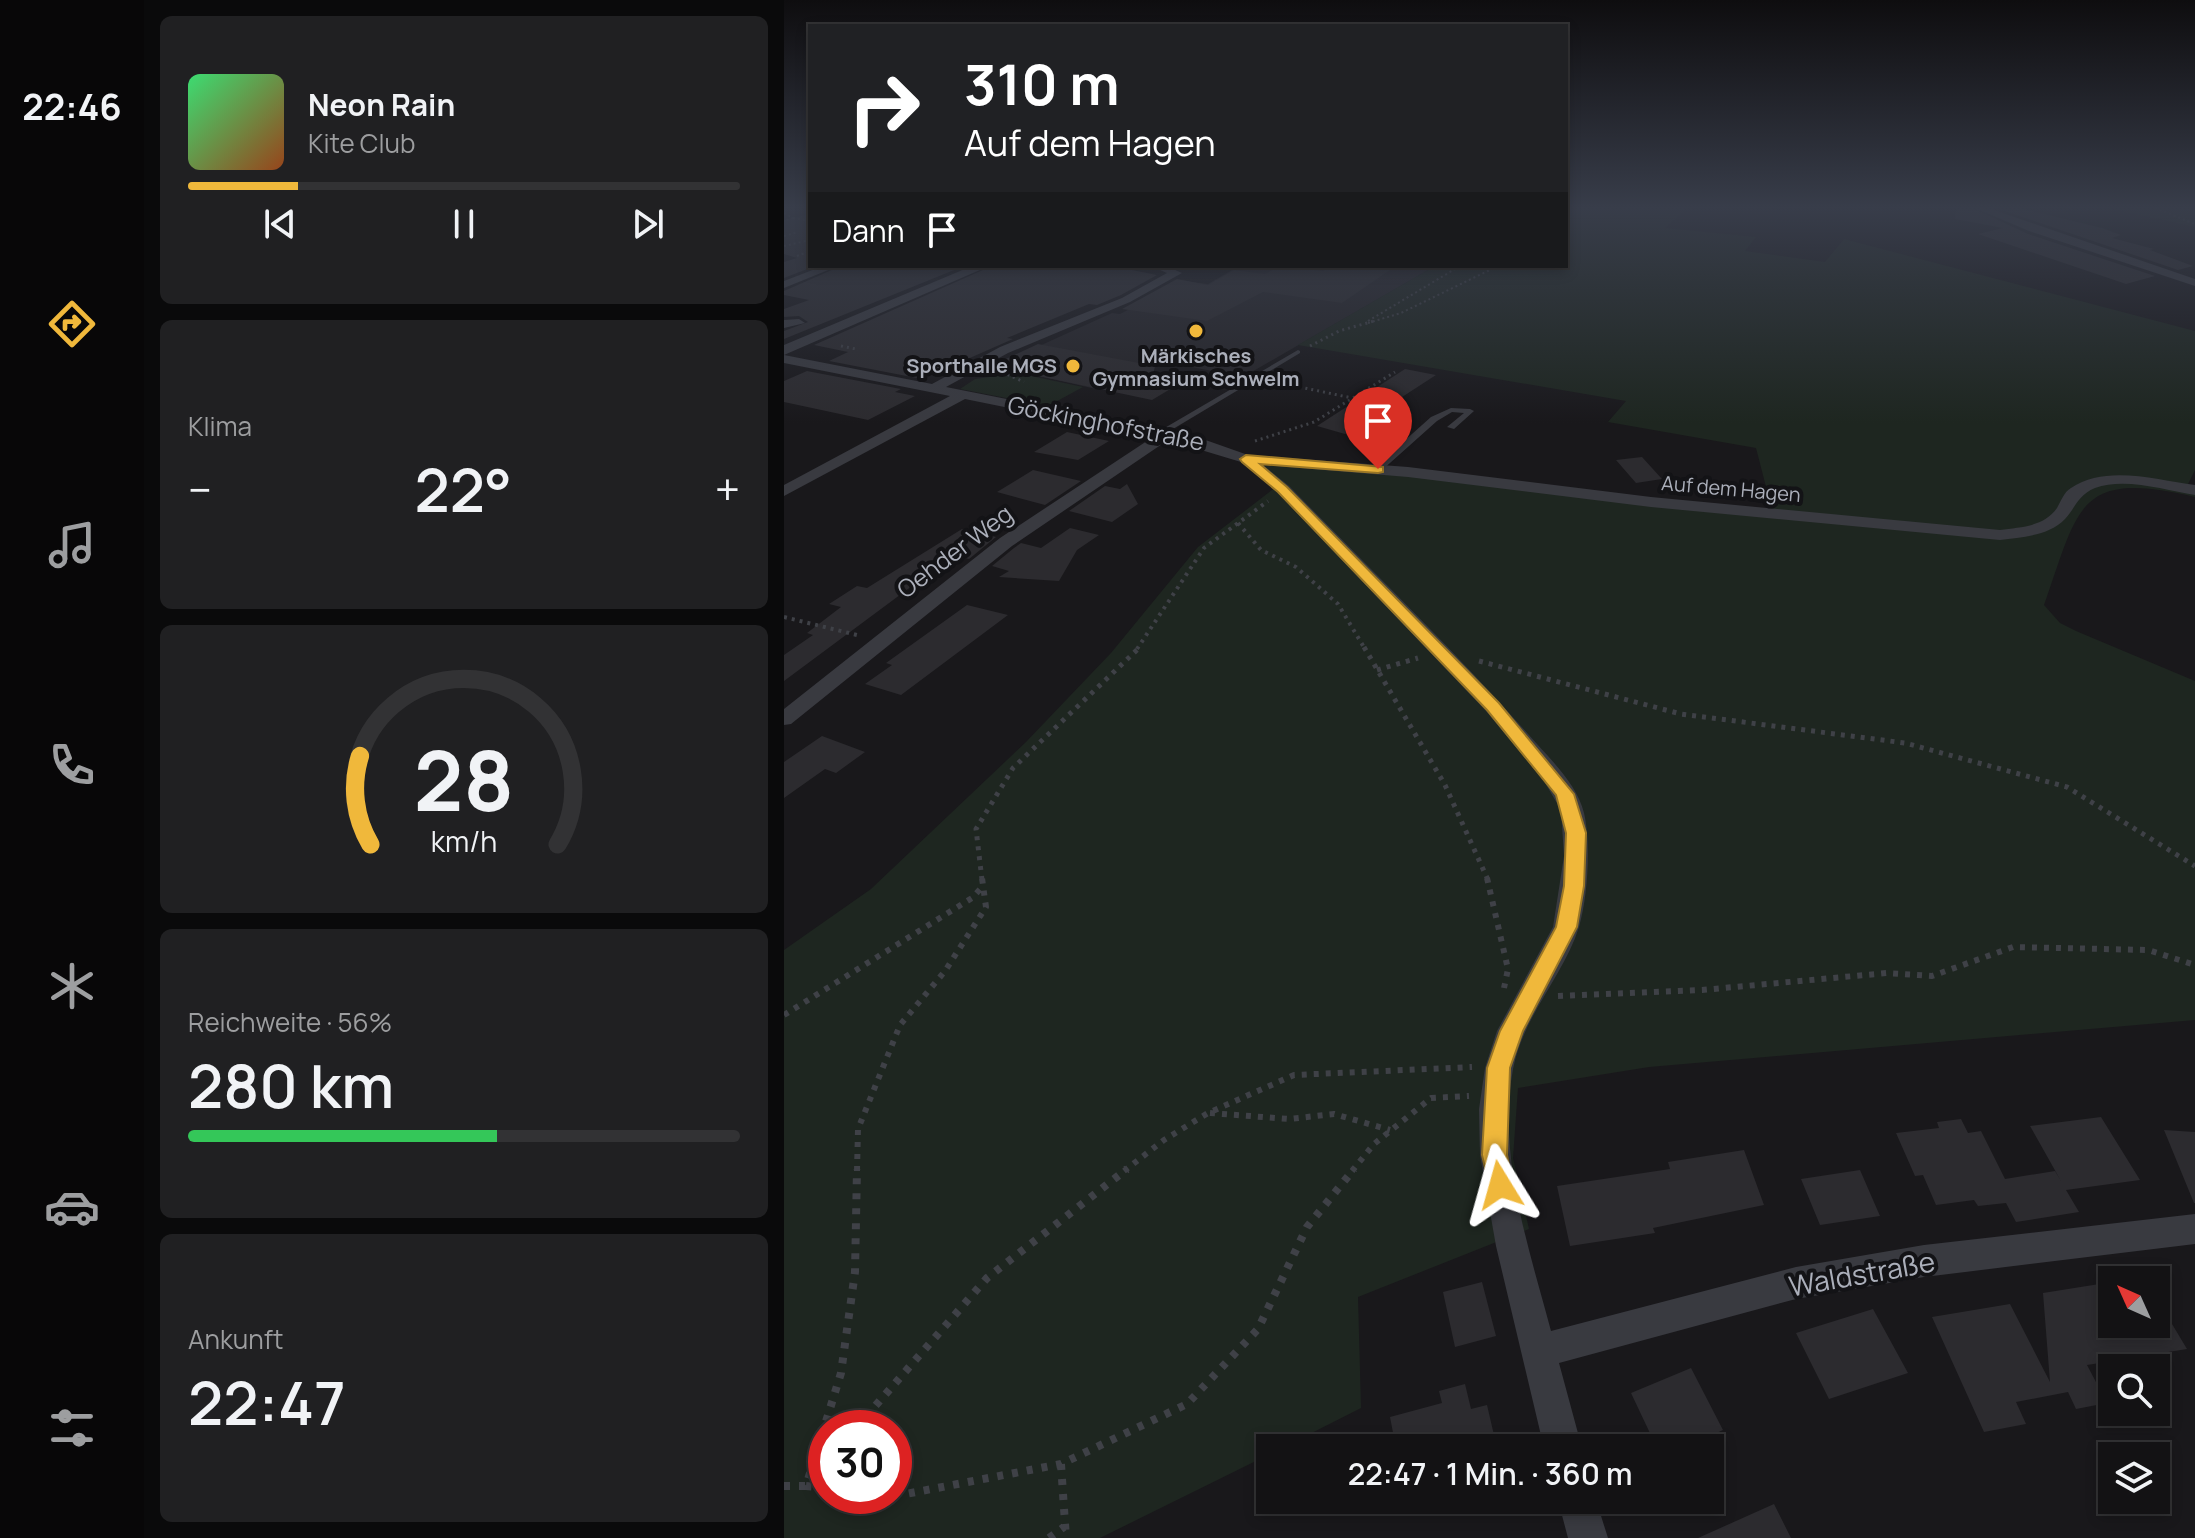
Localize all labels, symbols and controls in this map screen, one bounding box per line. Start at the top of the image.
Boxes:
text: 310 m [964,45,1120,122]
icon: right [832,56,936,160]
text: 22:46 [22,82,122,131]
text: Neon Rain [308,84,455,125]
text: Auf dem Hagen [964,118,1216,167]
text: Kite Club [308,125,415,161]
icon: previous [258,202,302,246]
icon: pause [442,202,486,246]
icon: next [626,202,670,246]
icon: arrive [920,208,964,252]
text: Dann [832,210,904,251]
icon: directions [44,296,100,352]
marker: Märkisches Gymnasium Schwelm [1187,322,1205,340]
place label: Märkisches Gymnasium Schwelm [1092,342,1300,392]
place label: Sporthalle MGS [906,352,1057,379]
marker: Sporthalle MGS [1064,357,1082,375]
street label: Göckinghofstraße [1005,387,1207,458]
pin [1344,387,1412,469]
icon: arrive [1356,399,1400,443]
text: Klima [188,408,252,444]
text: 22° [414,448,512,530]
text: − [188,459,212,519]
text: + [715,459,740,519]
street label: Auf dem Hagen [1660,469,1802,508]
street label: Oehder Weg [890,497,1019,605]
icon: music [44,517,100,573]
text: 28 [414,722,514,836]
icon: phone [44,737,100,793]
text: km/h [431,822,497,861]
icon: climate [44,958,100,1014]
text: Reichweite · 56% [188,1004,392,1040]
text: 280 km [188,1044,394,1126]
position arrow [1458,1143,1542,1227]
icon: car [44,1179,100,1235]
street label: Waldstraße [1786,1241,1938,1305]
north arrow [2098,1266,2170,1338]
map controls [2098,1266,2170,1514]
text: Ankunft [188,1321,283,1357]
button: search [2098,1354,2170,1426]
text: 22:47 [188,1361,346,1443]
icon: filters [44,1400,100,1456]
speed limit sign: 30 [808,1410,912,1514]
button: layers [2098,1442,2170,1514]
text: 22:47 · 1 Min. · 360 m [1348,1453,1632,1494]

